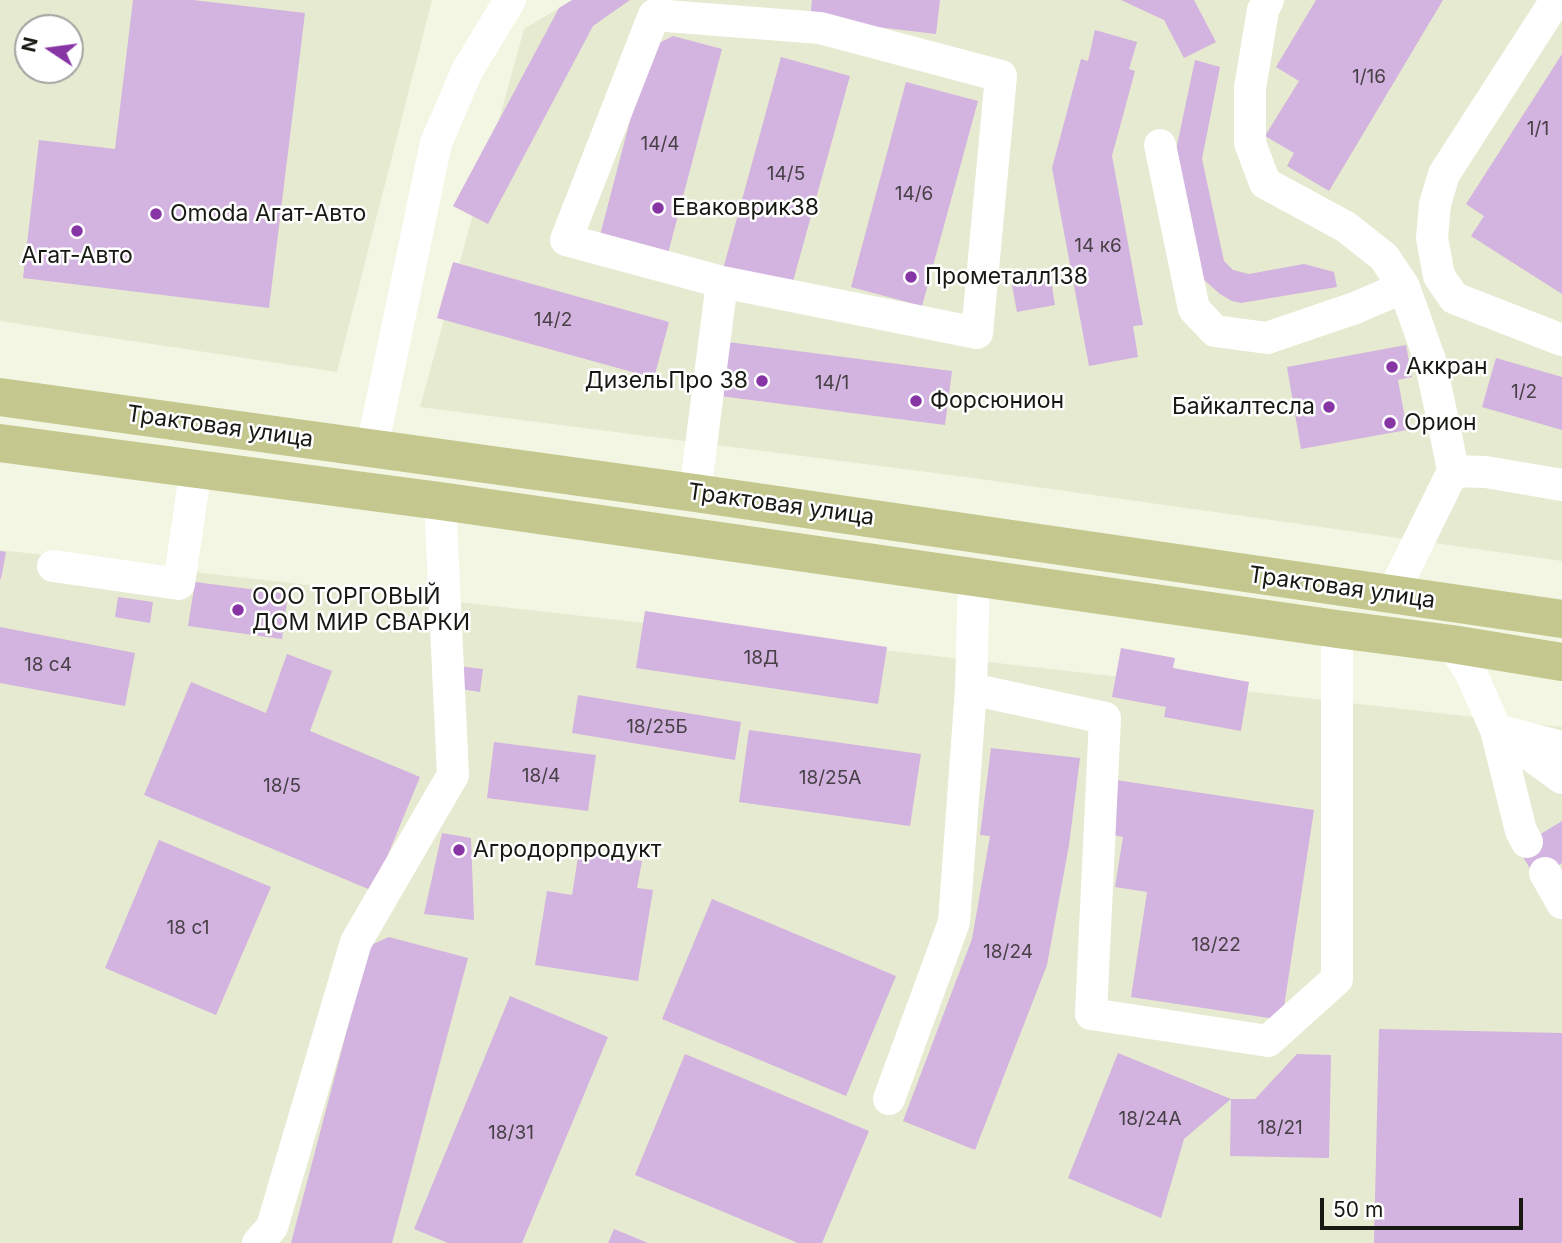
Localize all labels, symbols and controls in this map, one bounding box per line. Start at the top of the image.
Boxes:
north arrow [14,14,84,84]
text: N [17,35,43,54]
house number: 1/16 [1352,66,1386,88]
house number: 1/1 [1527,118,1549,140]
house number: 14/4 [640,133,680,155]
house number: 14/5 [767,163,805,185]
house number: 14/6 [895,183,933,205]
place label: Еваковрик38 [672,194,819,222]
place label: Omoda Агат-Авто [170,200,366,228]
marker: Еваковрик38 [650,200,666,216]
marker: Omoda Агат-Авто [148,206,164,222]
marker: Агат-Авто [69,223,85,239]
house number: 14 к6 [1074,235,1122,257]
place label: Агат-Авто [21,242,133,270]
place label: Прометалл138 [925,263,1088,291]
marker: Прометалл138 [903,269,919,285]
house number: 14/2 [534,309,572,331]
place label: Аккран [1406,353,1488,381]
marker: Аккран [1384,359,1400,375]
place label: ДизельПро 38 [585,367,748,395]
house number: 14/1 [815,372,849,394]
marker: ДизельПро 38 [754,373,770,389]
house number: 1/2 [1511,381,1537,403]
place label: Форсюнион [930,387,1064,415]
marker: Форсюнион [908,393,924,409]
place label: Байкалтесла [1172,393,1315,421]
marker: Байкалтесла [1321,399,1337,415]
street label: Трактовая улица [125,400,315,454]
place label: Орион [1404,409,1477,437]
marker: Орион [1382,415,1398,431]
street label: Трактовая улица [686,478,876,532]
street label: Трактовая улица [1247,561,1437,615]
place label: ООО ТОРГОВЫЙ ДОМ МИР СВАРКИ [252,583,470,637]
marker: ООО ТОРГОВЫЙ ДОМ МИР СВАРКИ [230,602,246,618]
house number: 18Д [743,647,779,669]
house number: 18 с4 [24,654,72,676]
house number: 18/25Б [626,716,688,738]
house number: 18/4 [522,765,560,787]
house number: 18/25А [799,767,861,789]
house number: 18/5 [263,775,301,797]
place label: Агродорпродукт [473,836,661,864]
marker: Агродорпродукт [451,842,467,858]
house number: 18 с1 [167,917,209,939]
house number: 18/22 [1191,934,1241,956]
house number: 18/24 [983,941,1033,963]
house number: 18/24А [1118,1108,1182,1130]
house number: 18/21 [1257,1117,1303,1139]
house number: 18/31 [488,1122,534,1144]
scale bar [1324,1184,1527,1228]
text: 50 m [1333,1197,1383,1222]

